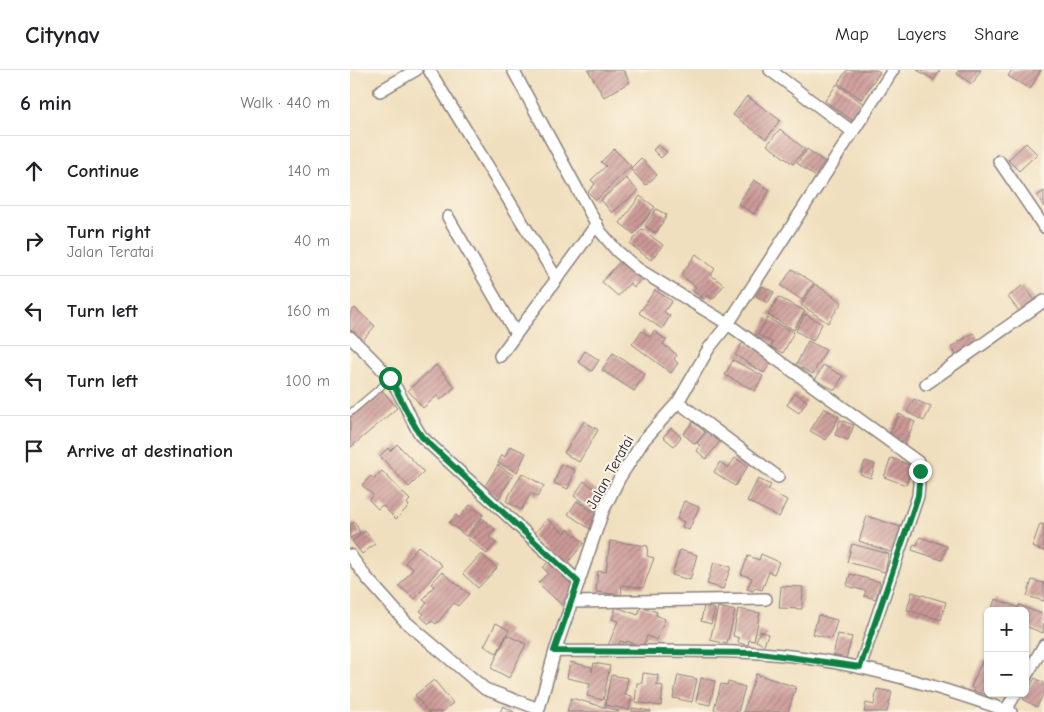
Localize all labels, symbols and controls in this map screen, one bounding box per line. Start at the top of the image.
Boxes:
text: Citynav [25,21,100,49]
text: Map [835,24,869,45]
text: Layers [897,24,946,45]
text: Share [974,24,1019,45]
text: 6 min [20,91,72,115]
text: Walk · 440 m [240,94,330,112]
icon: ahead [20,157,48,185]
text: Continue [67,160,139,182]
text: 140 m [288,162,330,180]
text: Turn right [67,221,151,243]
icon: right [20,227,48,255]
text: 40 m [294,232,330,250]
text: Jalan Teratai [67,243,154,261]
icon: left [20,297,48,325]
text: Turn left [67,300,138,322]
text: 160 m [287,302,330,320]
icon: left [20,367,48,395]
route start [379,367,402,390]
text: Turn left [67,370,138,392]
text: 100 m [286,372,330,390]
street label: Jalan Teratai [582,432,638,512]
icon: arrive [20,437,48,465]
text: Arrive at destination [67,440,233,462]
route end [909,460,932,483]
map controls [984,607,1029,697]
button: + [984,607,1029,652]
button: − [984,652,1029,697]

